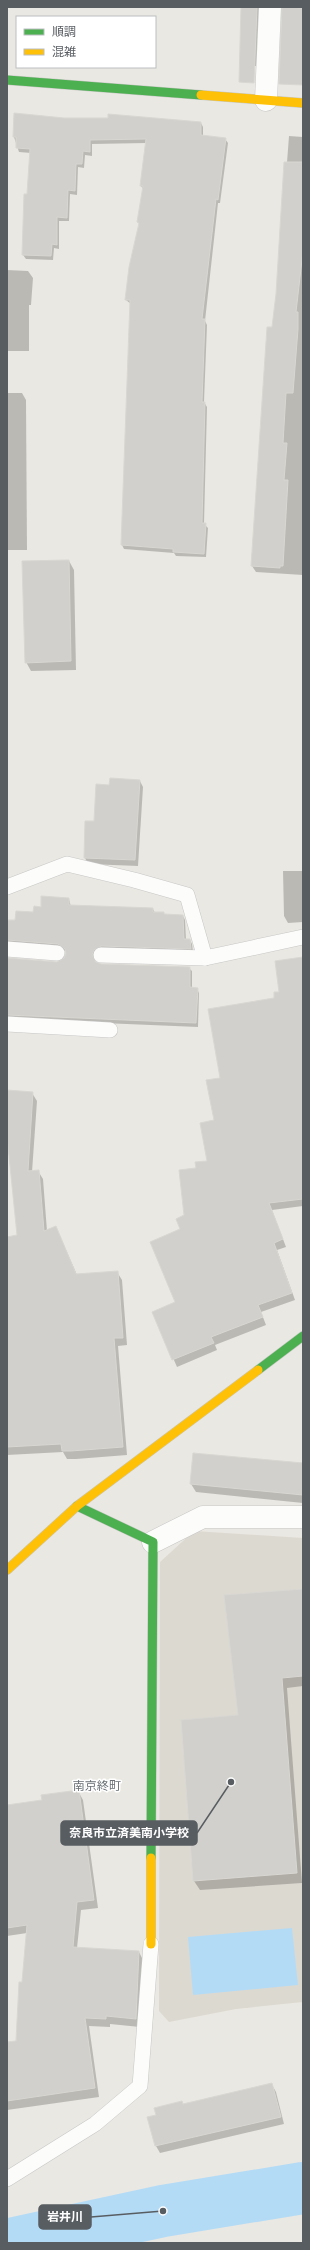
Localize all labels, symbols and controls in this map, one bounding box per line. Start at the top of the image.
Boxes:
legend [16,16,156,68]
text: 順調 [52,25,76,39]
text: 混雑 [52,45,76,59]
district label: 南京終町 [73,1779,121,1793]
callout: 奈良市立済美南小学校 [61,1821,197,1845]
text: 奈良市立済美南小学校 [69,1826,189,1840]
callout: 岩井川 [39,2205,91,2229]
text: 岩井川 [47,2210,83,2224]

